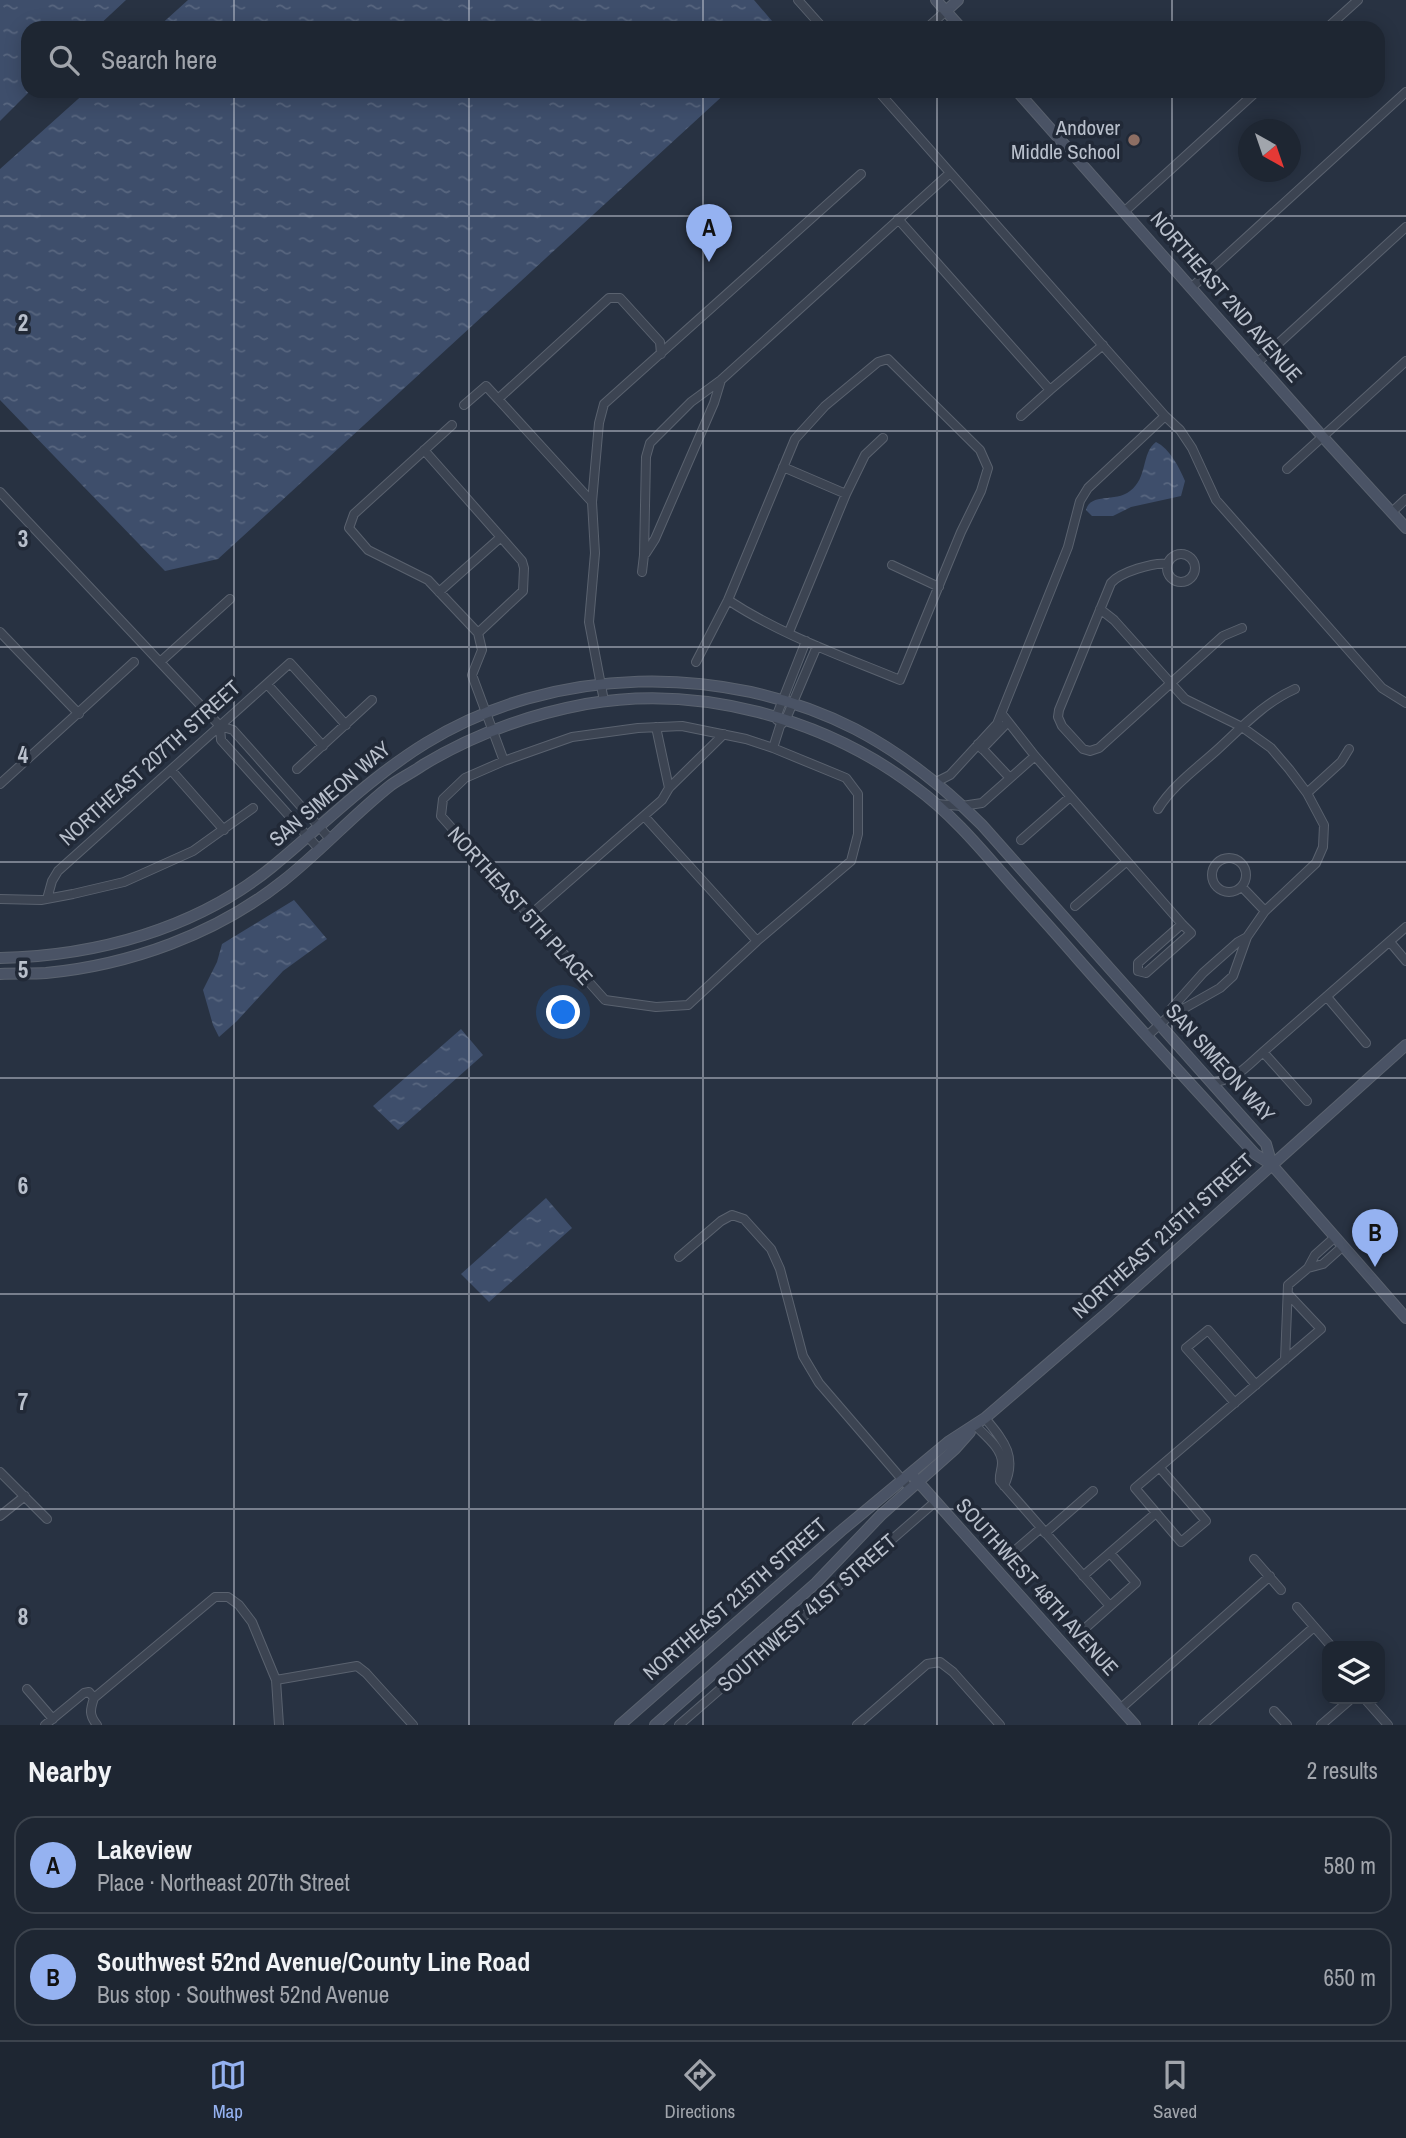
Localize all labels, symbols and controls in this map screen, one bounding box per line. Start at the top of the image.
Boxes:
search box [21,21,1385,98]
icon: search [45,41,83,79]
text: Search here [101,42,217,77]
place label: Andover Middle School [1011,113,1120,166]
north arrow [1238,119,1301,182]
marker: Andover Middle School [1126,132,1142,148]
pin: A [686,204,732,262]
street label: NORTHEAST 2ND AVENUE [1144,205,1309,389]
text: 2 [18,307,28,338]
text: 3 [18,523,28,554]
street label: NORTHEAST 207TH STREET [53,673,247,852]
street label: SAN SIMEON WAY [263,734,397,853]
text: 4 [18,739,29,770]
street label: NORTHEAST 5TH PLACE [441,820,599,991]
text: 5 [18,954,28,985]
your location [546,995,580,1029]
street label: SAN SIMEON WAY [1159,997,1282,1129]
street label: NORTHEAST 215TH STREET [1066,1146,1260,1325]
text: 6 [18,1170,28,1201]
pin: B [1352,1209,1398,1267]
text: 7 [18,1386,28,1417]
street label: SOUTHWEST 48TH AVENUE [950,1491,1125,1682]
street label: NORTHEAST 215TH STREET [637,1510,833,1687]
street label: SOUTHWEST 41ST STREET [711,1527,903,1698]
text: 8 [18,1601,28,1632]
map controls [1322,1641,1385,1704]
button: layers [1322,1641,1385,1704]
text: Nearby [28,1751,111,1791]
text: 2 results [1307,1755,1378,1786]
text: Lakeview [97,1832,192,1867]
text: A [46,1850,60,1881]
text: 580 m [1324,1850,1376,1881]
text: Place · Northeast 207th Street [97,1867,350,1898]
text: Southwest 52nd Avenue/County Line Road [97,1944,530,1979]
text: B [46,1962,60,1993]
text: 650 m [1324,1962,1376,1993]
text: Bus stop · Southwest 52nd Avenue [97,1979,389,2010]
tab: Map [209,2056,247,2124]
tab: Directions [664,2056,735,2124]
tab: Saved [1153,2056,1197,2124]

